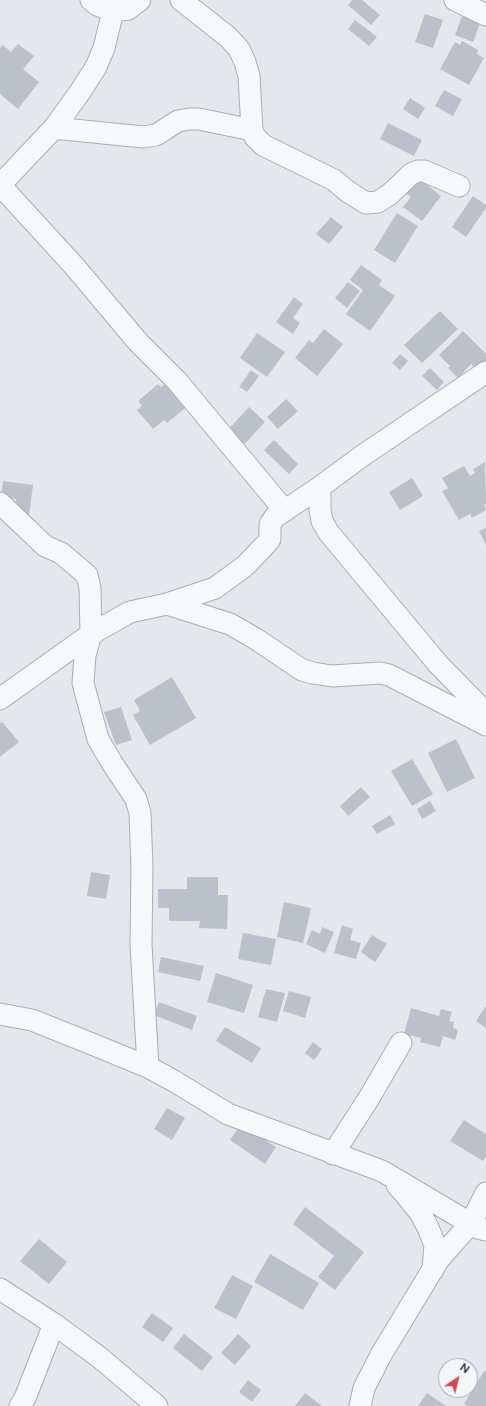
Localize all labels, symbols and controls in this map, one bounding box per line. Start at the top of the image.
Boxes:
north arrow [438,1358,478,1398]
text: N [457,1361,472,1376]

